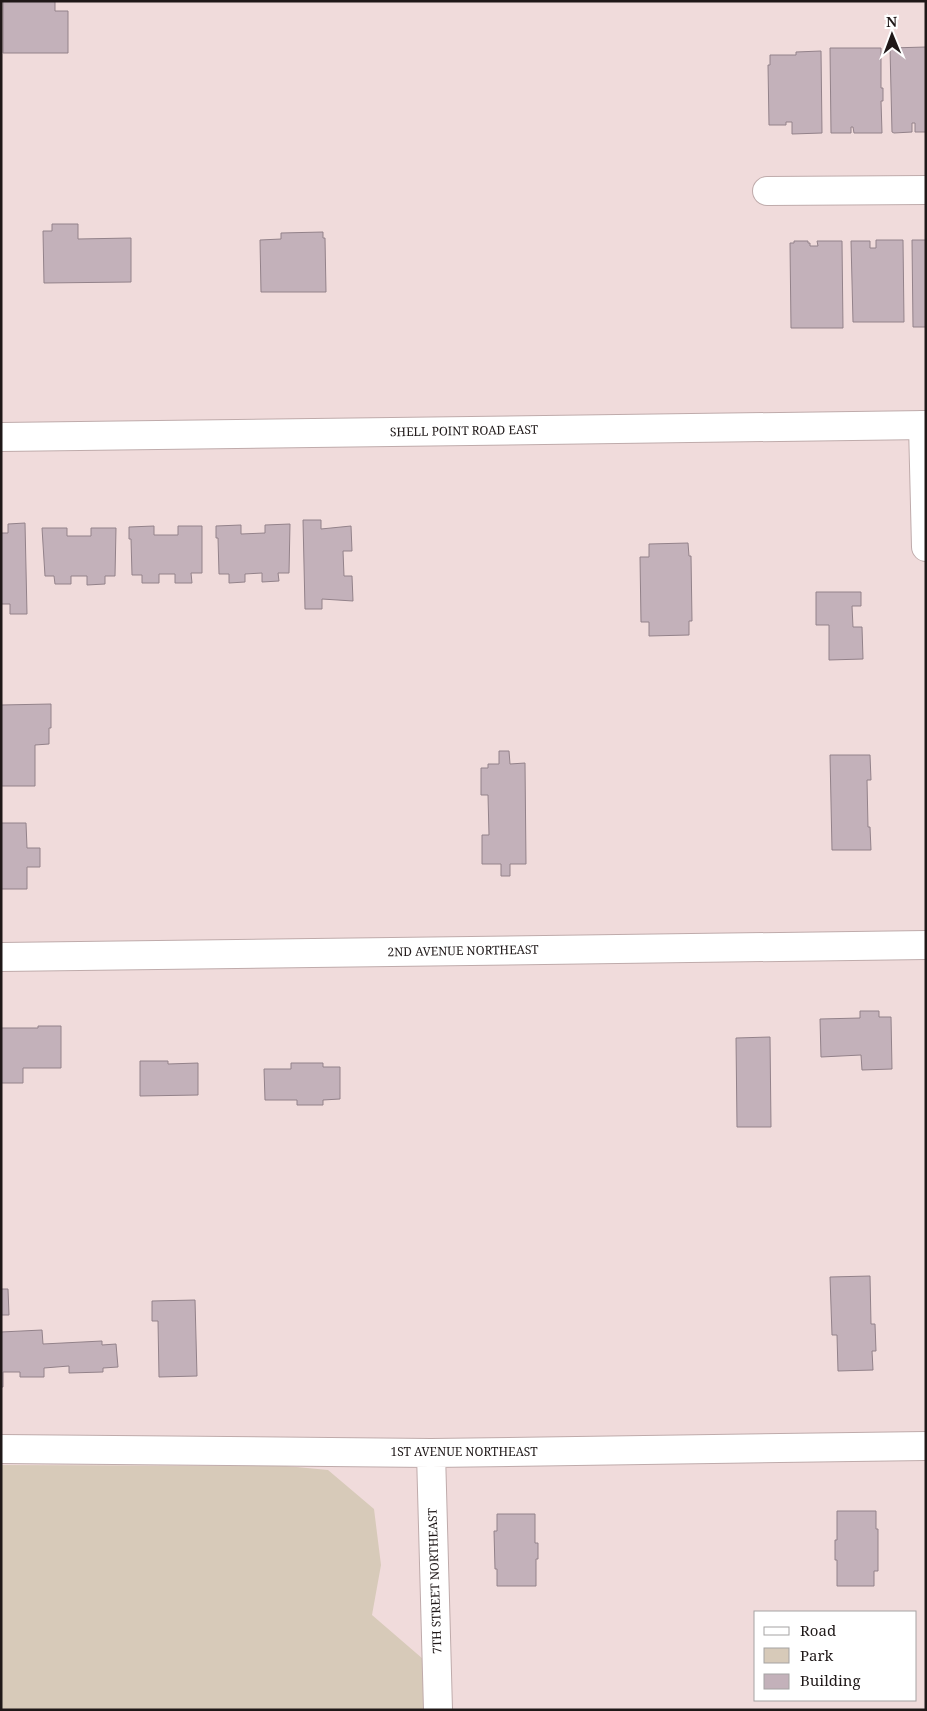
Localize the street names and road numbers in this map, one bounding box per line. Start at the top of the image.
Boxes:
street label: SHELL POINT ROAD EAST [390,421,539,440]
street label: 2ND AVENUE NORTHEAST [387,941,539,960]
street label: 1ST AVENUE NORTHEAST [390,1443,538,1460]
street label: 7TH STREET NORTHEAST [423,1507,446,1654]

